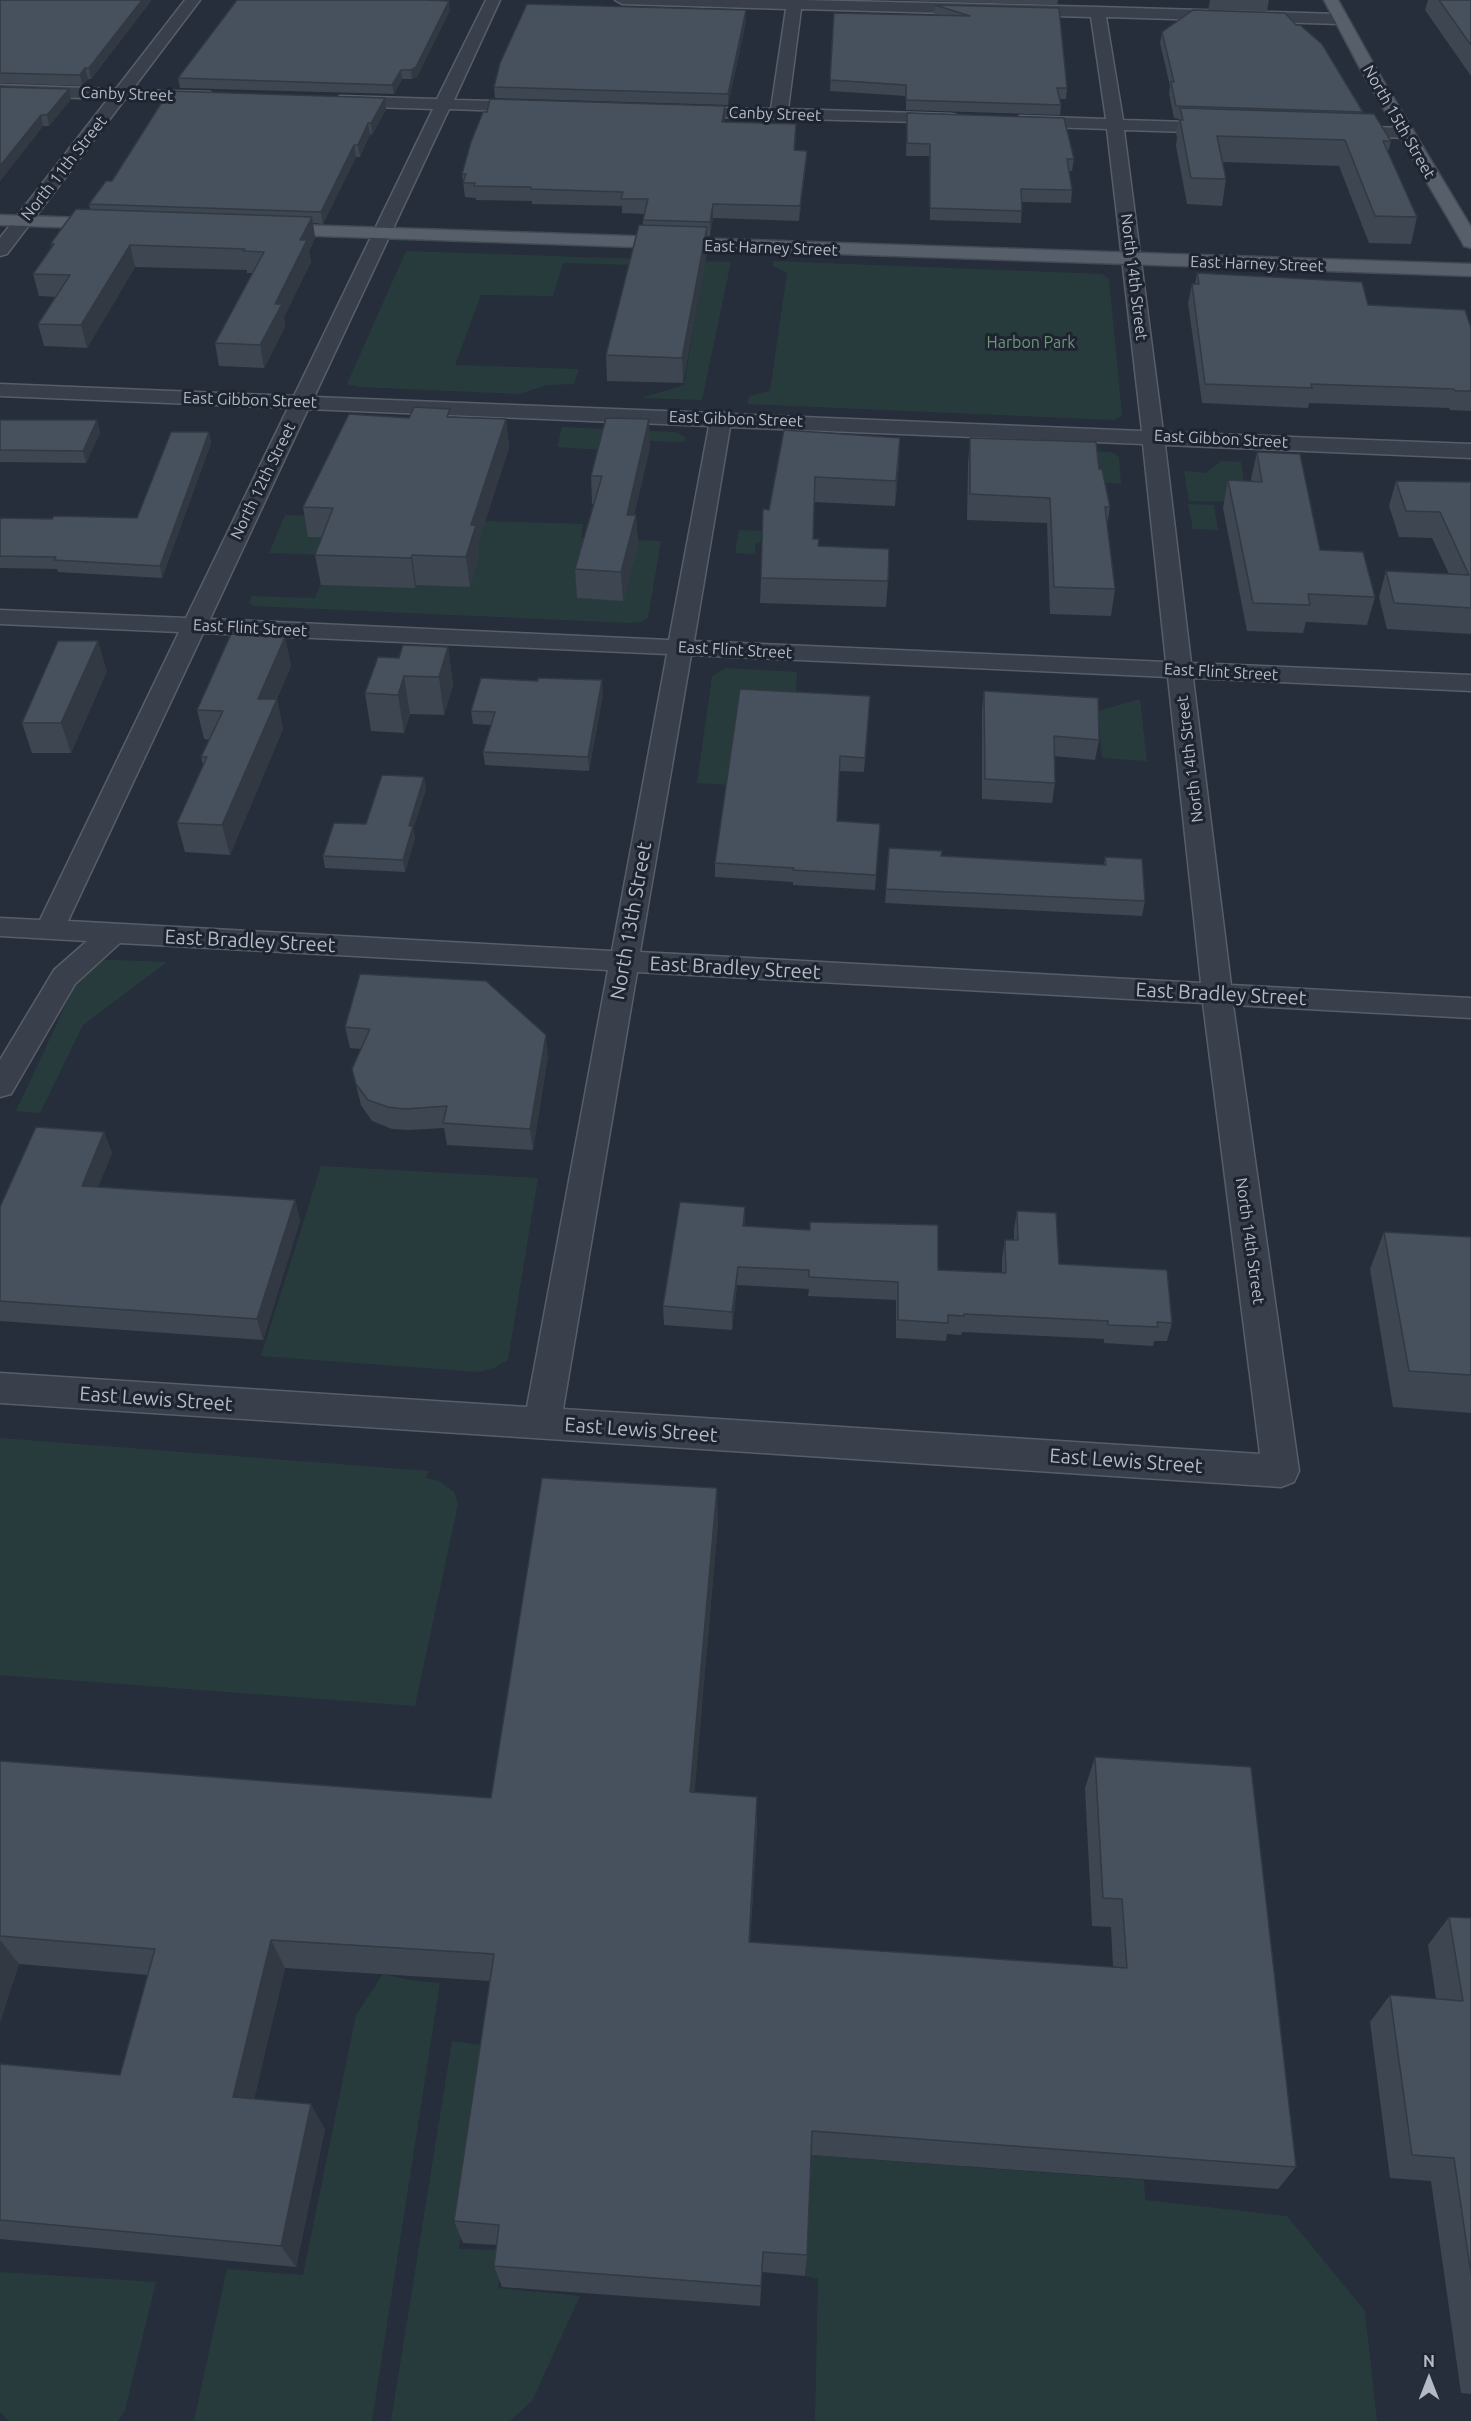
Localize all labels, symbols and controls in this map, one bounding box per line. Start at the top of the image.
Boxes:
street label: North 15th Street [1359,62,1439,182]
street label: Canby Street [80,83,174,105]
street label: Canby Street [728,103,822,125]
street label: North 11th Street [17,112,111,224]
street label: North 14th Street [1117,212,1151,342]
street label: East Harney Street [704,236,838,260]
street label: East Harney Street [1190,252,1324,276]
park label: Harbon Park [987,333,1075,353]
street label: East Gibbon Street [183,388,317,412]
street label: East Gibbon Street [669,407,803,431]
street label: North 12th Street [226,419,300,543]
street label: East Gibbon Street [1154,426,1288,452]
street label: East Flint Street [192,615,308,641]
street label: East Flint Street [677,637,793,663]
street label: East Flint Street [1163,659,1279,685]
street label: North 14th Street [1173,694,1207,824]
street label: North 13th Street [605,840,657,1002]
street label: East Bradley Street [164,925,336,957]
street label: East Bradley Street [649,952,821,984]
street label: East Bradley Street [1135,978,1307,1010]
street label: North 14th Street [1232,1176,1268,1306]
street label: East Lewis Street [79,1382,233,1416]
street label: East Lewis Street [564,1413,718,1447]
street label: East Lewis Street [1049,1444,1203,1478]
north arrow [1399,2349,1459,2409]
text: N [1423,2352,1435,2370]

